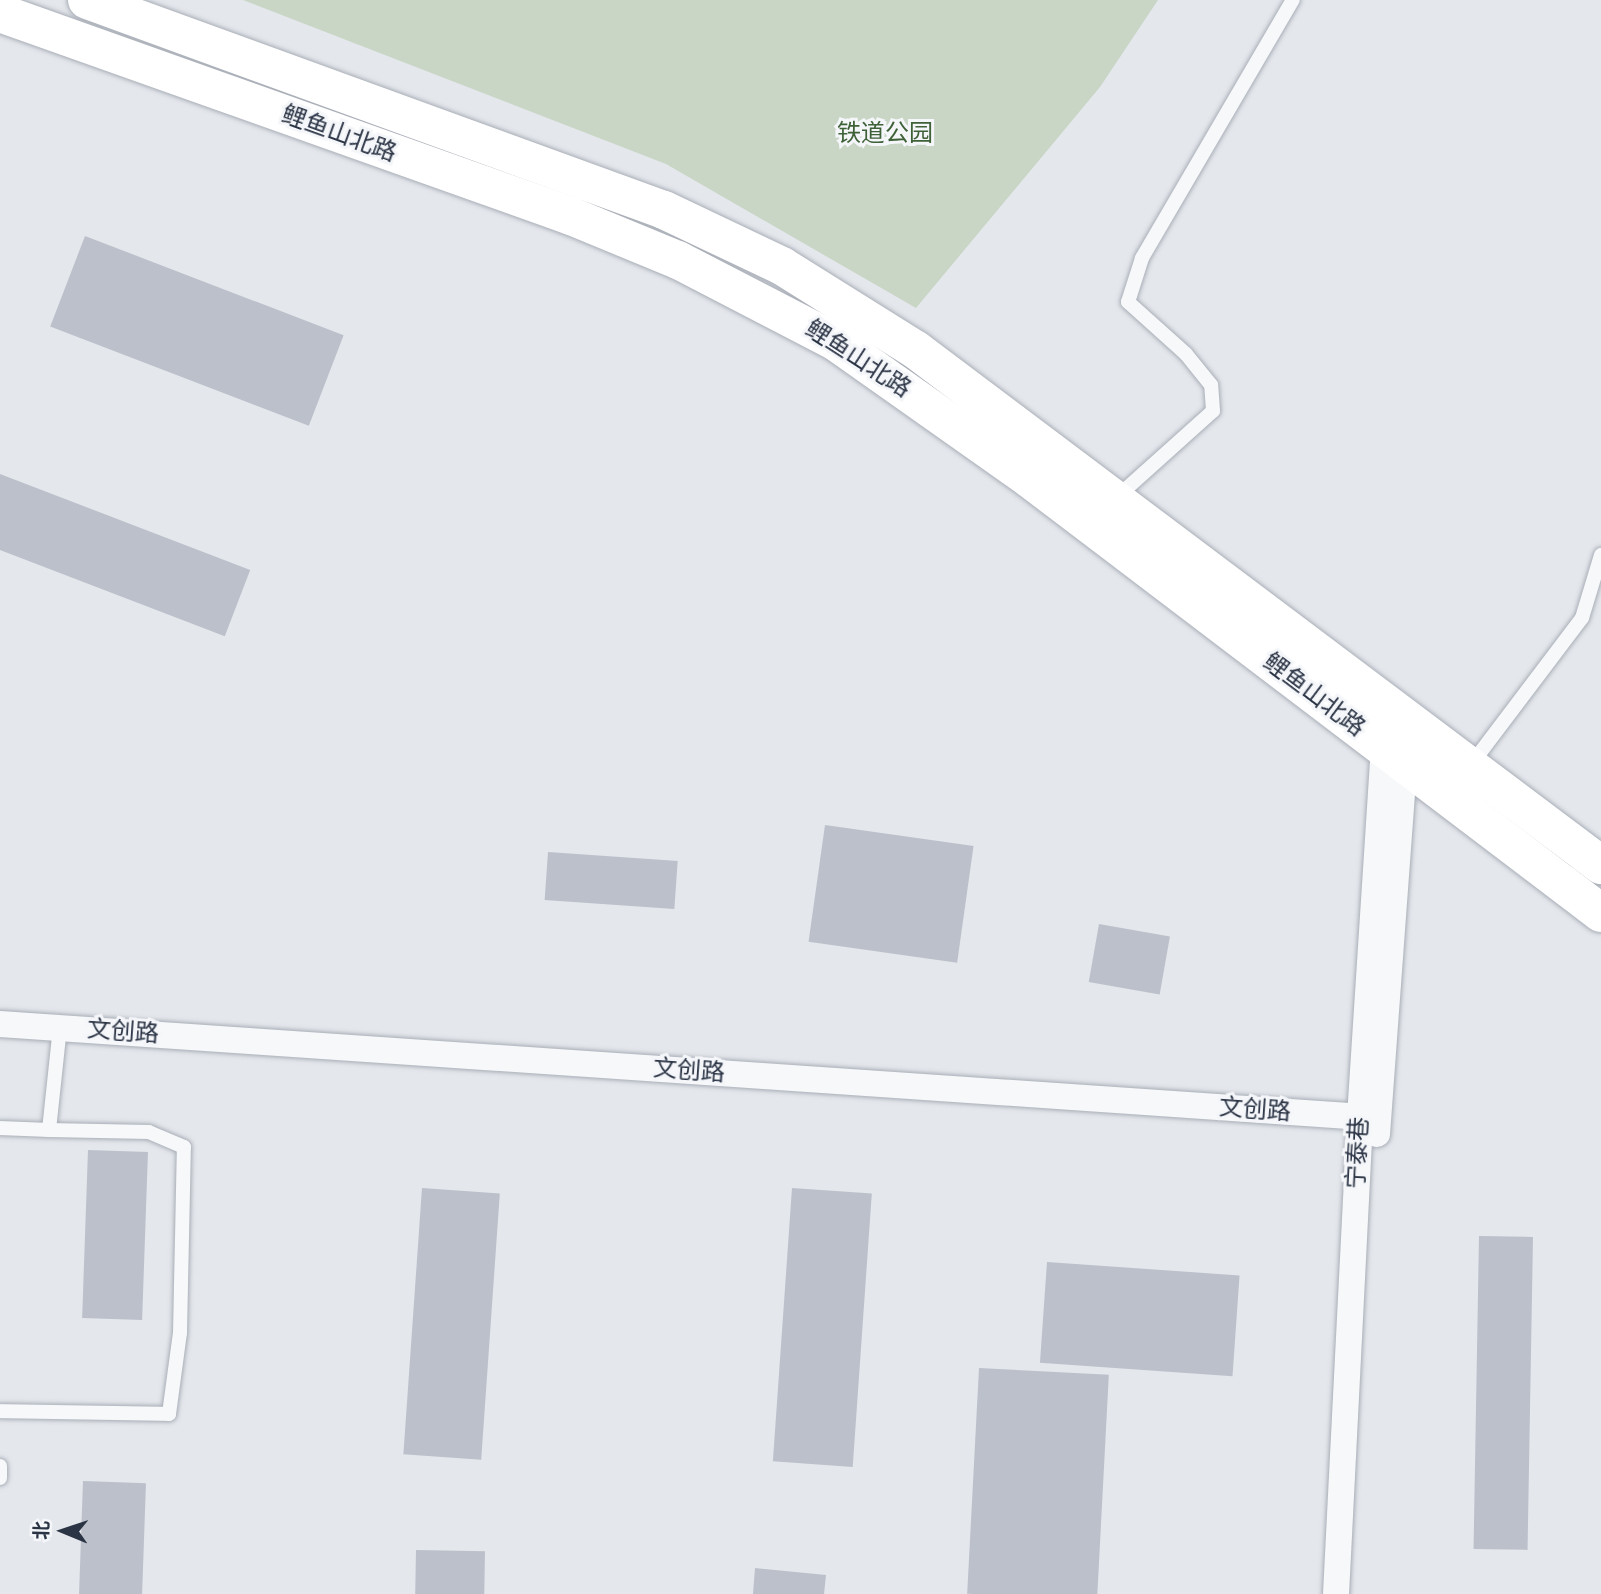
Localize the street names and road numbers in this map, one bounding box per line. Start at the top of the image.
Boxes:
street label: 鲤鱼山北路 [278,100,400,168]
street label: 鲤鱼山北路 [800,314,916,404]
street label: 鲤鱼山北路 [1257,647,1371,743]
street label: 文创路 [86,1015,160,1049]
street label: 文创路 [652,1054,726,1088]
street label: 文创路 [1218,1093,1292,1127]
street label: 宁泰巷 [1342,1116,1374,1190]

